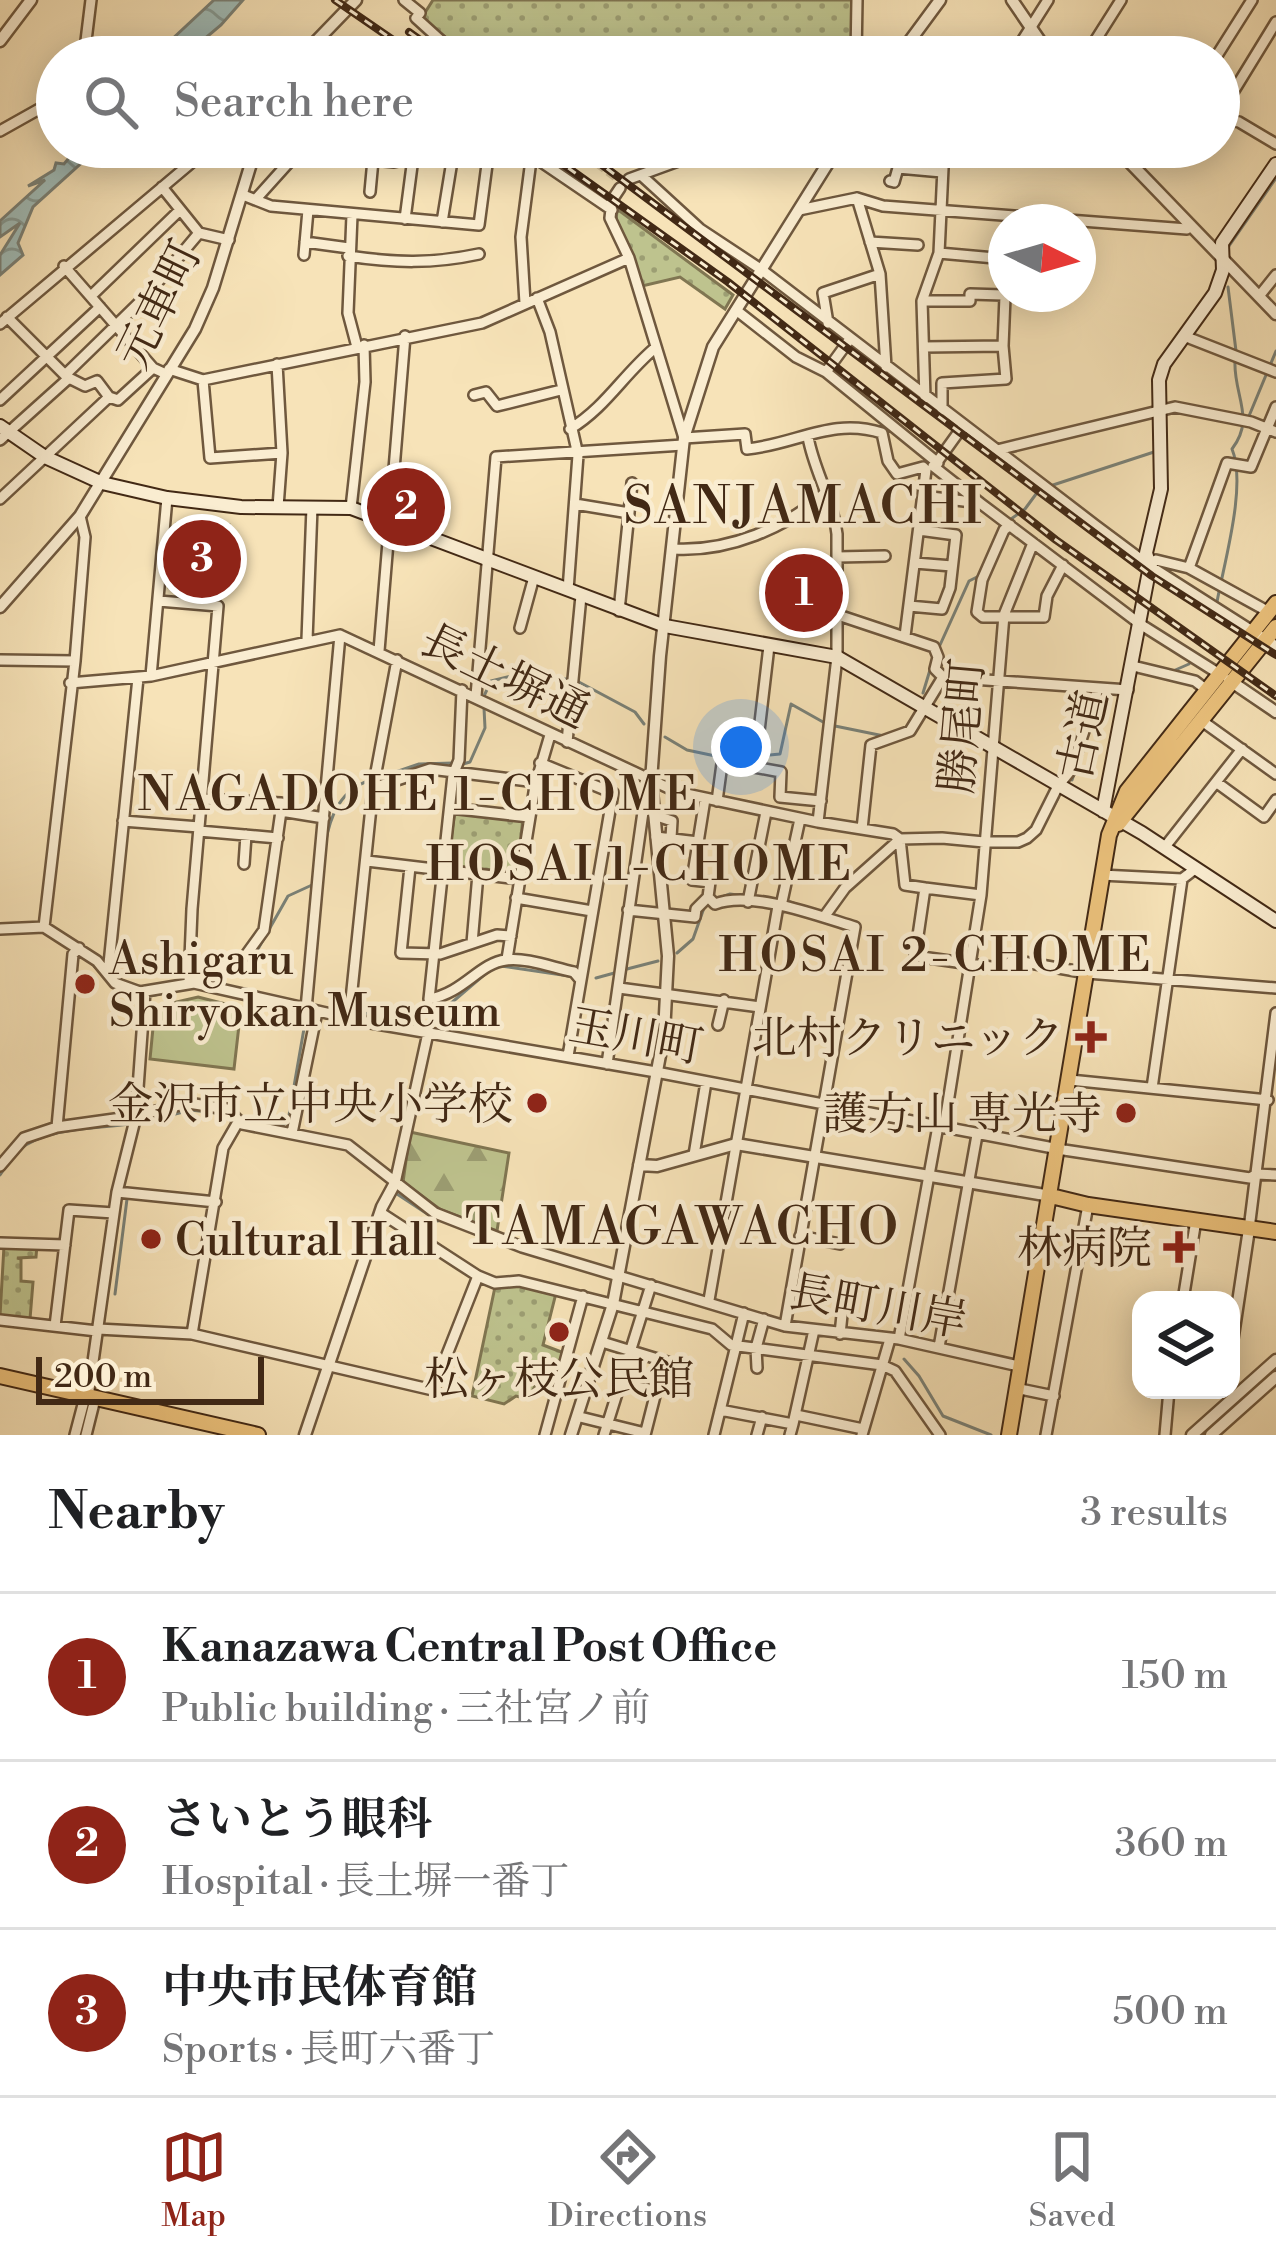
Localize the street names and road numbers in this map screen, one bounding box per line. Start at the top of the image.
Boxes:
street label: 元車町 [105,232,215,378]
street label: 長土塀通 [412,612,598,742]
street label: 勝尾町 [929,656,998,796]
street label: 古道 [1047,686,1122,785]
street label: 玉川町 [564,998,707,1077]
street label: 長町川岸 [784,1264,971,1351]

